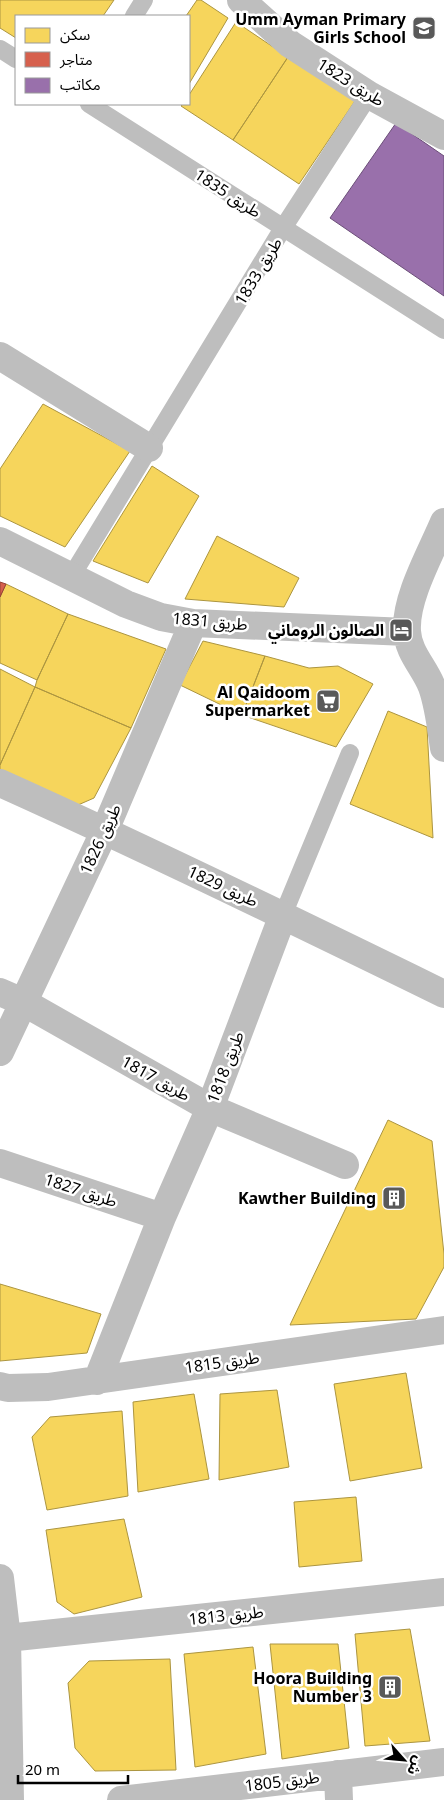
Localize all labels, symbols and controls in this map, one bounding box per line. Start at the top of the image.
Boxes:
place label: Umm Ayman Primary Girls School [235,8,407,48]
legend [15,15,190,105]
school or university icon: Umm Ayman Primary Girls School [411,15,437,41]
text: سكن [60,24,91,44]
text: متاجر [59,49,93,69]
street label: طريق 1823 [313,53,389,111]
text: مكاتب [60,74,101,94]
street label: طريق 1835 [190,163,266,223]
street label: طريق 1833 [229,233,287,309]
street label: طريق 1831 [172,607,249,635]
hotel icon: الصالون الروماني [388,617,414,643]
place label: الصالون الروماني [268,619,384,644]
place label: Al Qaidoom Supermarket [205,681,310,721]
supermarket icon: Al Qaidoom Supermarket [315,688,341,714]
street label: طريق 1826 [74,800,126,878]
street label: طريق 1829 [184,860,262,912]
street label: طريق 1818 [201,1028,249,1106]
street label: طريق 1817 [118,1050,194,1106]
street label: طريق 1827 [42,1168,120,1212]
building icon: Kawther Building [381,1185,407,1211]
place label: Kawther Building [238,1187,376,1209]
street label: طريق 1815 [183,1346,261,1378]
street label: طريق 1813 [187,1600,265,1630]
place label: Hoora Building Number 3 [253,1667,372,1707]
building icon: Hoora Building Number 3 [377,1674,403,1700]
north arrow [379,1735,429,1785]
scale bar [18,1752,128,1784]
text: ش [403,1753,429,1779]
text: 20 m [25,1759,60,1779]
street label: طريق 1805 [243,1765,321,1796]

